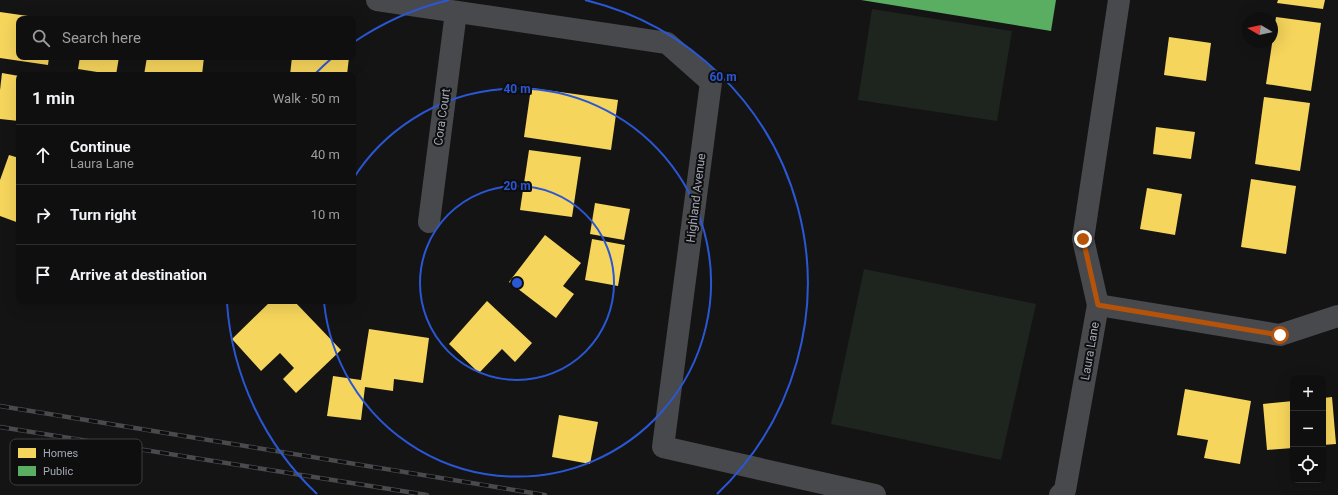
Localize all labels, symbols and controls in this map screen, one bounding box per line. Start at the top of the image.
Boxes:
north arrow [1242,12,1278,48]
search box [16,16,356,60]
icon: search [30,27,52,49]
text: Search here [62,29,141,47]
text: 60 m [709,70,737,84]
text: 40 m [503,82,531,96]
street label: Cora Court [431,87,453,146]
text: 1 min [32,88,75,108]
text: Walk · 50 m [273,91,340,106]
text: Continue [70,138,131,156]
icon: ahead [32,144,54,166]
text: 40 m [311,147,340,162]
street label: Highland Avenue [684,153,708,243]
text: Laura Lane [70,156,134,171]
text: 20 m [503,179,531,193]
icon: right [32,204,54,226]
text: Turn right [70,206,136,224]
text: 10 m [311,207,340,222]
route end [1074,230,1092,248]
icon: arrive [32,264,54,286]
text: Arrive at destination [70,266,207,284]
centre of rings [510,276,524,290]
street label: Laura Lane [1078,321,1102,381]
route start [1271,326,1289,344]
map controls [1290,375,1326,483]
button: + [1290,375,1326,411]
button: − [1290,411,1326,447]
legend [10,439,142,485]
text: Homes [43,447,79,460]
button: locate [1290,447,1326,483]
text: Public [43,465,74,478]

